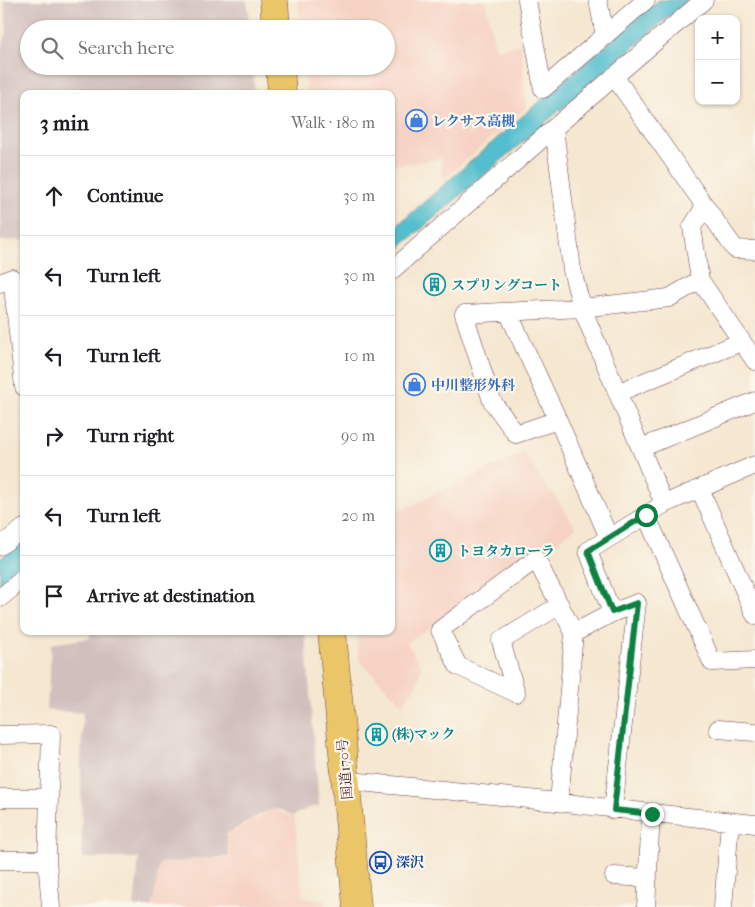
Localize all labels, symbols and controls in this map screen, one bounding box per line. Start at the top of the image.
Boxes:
map controls [695,15,740,105]
button: + [695,15,740,60]
search box [20,20,395,75]
icon: search [38,34,66,62]
text: Search here [78,37,174,59]
button: − [695,60,740,105]
shop icon: レクサス高槻 [404,109,428,133]
text: 3 min [40,111,89,135]
text: Walk · 180 m [291,113,375,132]
place label: レクサス高槻 [432,113,515,130]
icon: ahead [40,182,68,210]
text: Continue [87,185,163,207]
text: 30 m [343,186,375,205]
icon: left [40,262,68,290]
text: Turn left [87,265,161,287]
text: 30 m [343,266,375,285]
building icon: スプリングコート [423,273,447,297]
place label: スプリングコート [451,277,562,294]
icon: left [40,342,68,370]
text: Turn left [87,345,161,367]
text: 10 m [344,346,375,365]
shop icon: 中川整形外科 [403,373,427,397]
place label: 中川整形外科 [431,377,516,394]
icon: right [40,422,68,450]
text: Turn right [87,425,174,447]
text: 90 m [341,426,375,445]
icon: left [40,502,68,530]
route start [635,504,658,527]
text: Turn left [87,505,161,527]
text: 20 m [341,506,375,525]
building icon: トヨタカローラ [429,539,453,563]
place label: トヨタカローラ [457,543,555,560]
icon: arrive [40,582,68,610]
text: Arrive at destination [87,585,255,607]
building icon: (株)マック [364,722,388,746]
place label: (株)マック [392,726,455,743]
street label: 国道170号 [334,738,356,800]
route end [641,803,664,826]
bus stop icon: 深沢 [368,850,392,874]
place label: 深沢 [396,854,424,871]

